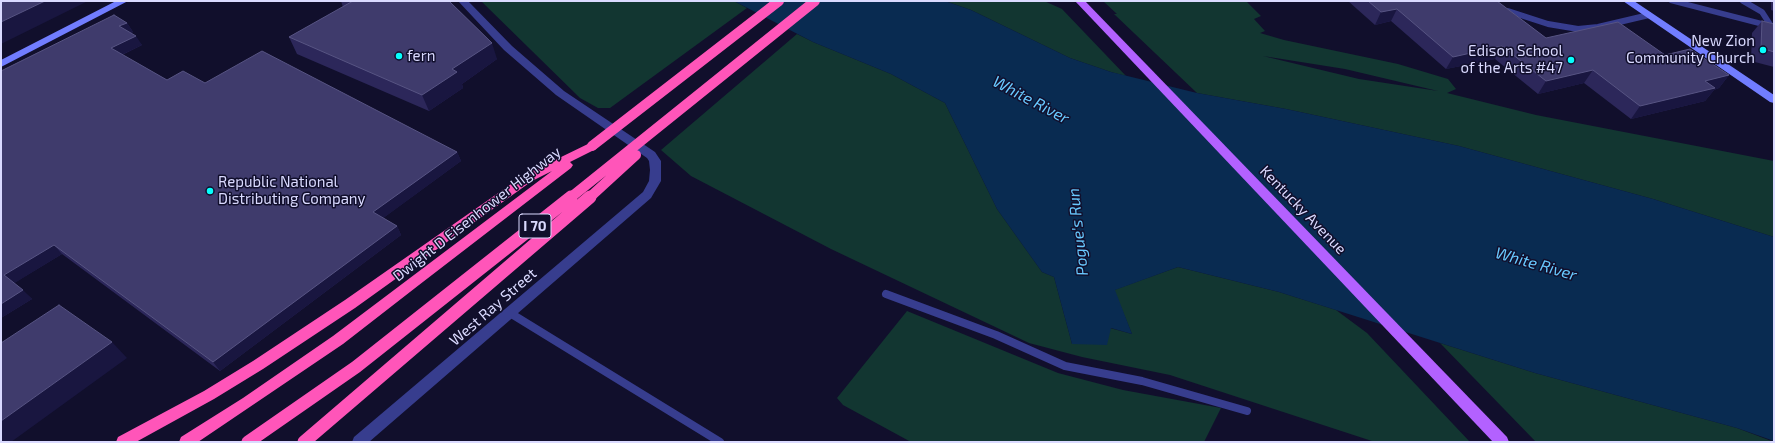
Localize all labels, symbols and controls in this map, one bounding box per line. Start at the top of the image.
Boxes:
place label: New Zion Community Church [1626,32,1755,67]
place label: Edison School of the Arts #47 [1460,42,1563,77]
marker: New Zion Community Church [1758,45,1768,55]
place label: fern [407,47,435,65]
marker: fern [394,51,404,61]
marker: Edison School of the Arts #47 [1566,55,1576,65]
water label: White River [990,72,1072,128]
street label: Dwight D Eisenhower Highway [389,143,565,285]
street label: Kentucky Avenue [1256,162,1350,258]
place label: Republic National Distributing Company [218,173,366,208]
marker: Republic National Distributing Company [205,186,215,196]
water label: Pogue's Run [1064,187,1092,277]
road number: I 70 [519,214,551,238]
water label: White River [1493,243,1579,285]
street label: West Ray Street [446,264,540,350]

